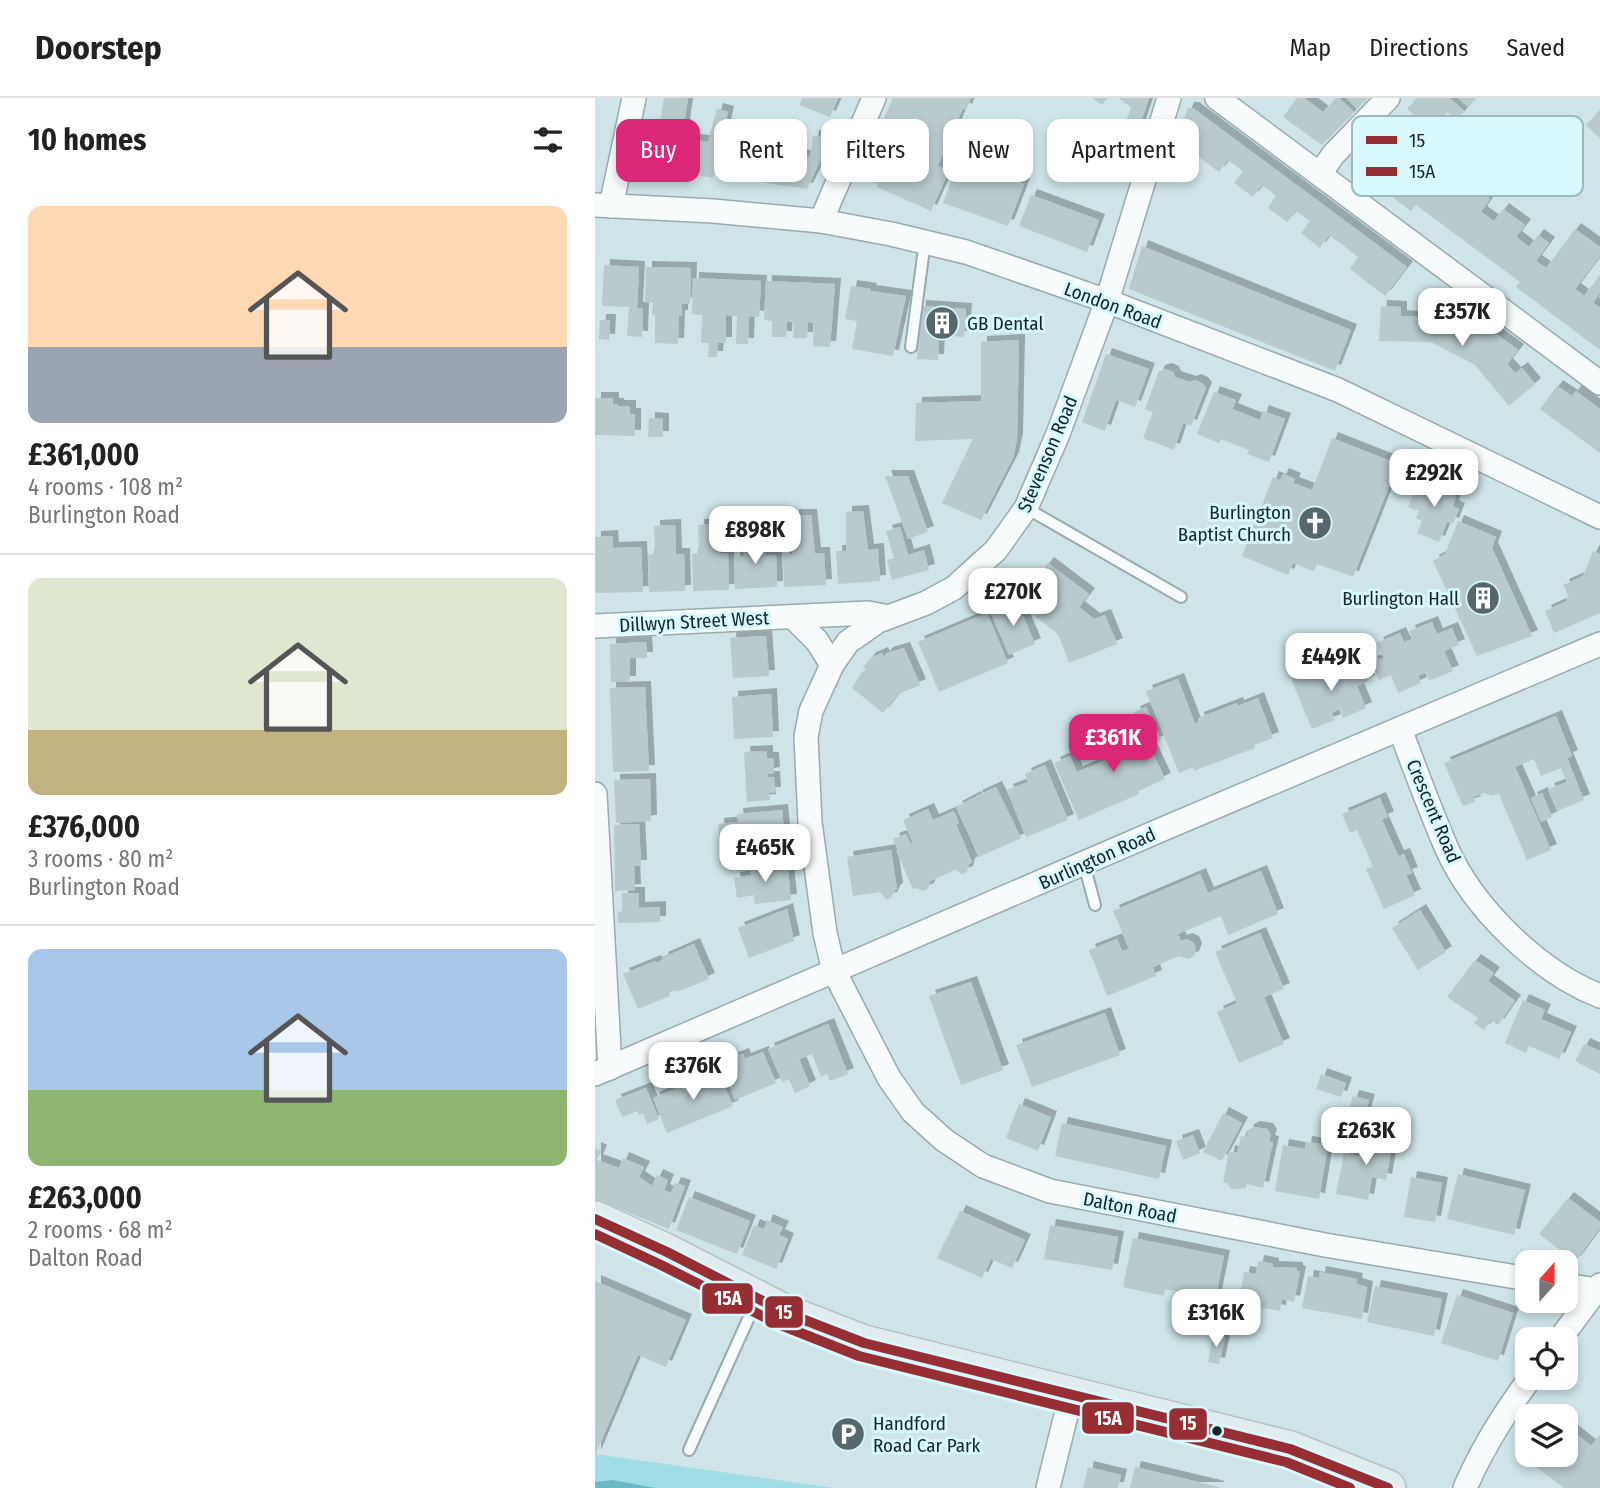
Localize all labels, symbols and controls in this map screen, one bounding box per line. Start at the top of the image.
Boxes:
text: Doorstep [35,28,162,68]
text: Map [1290,34,1331,62]
text: Directions [1369,34,1468,62]
text: Saved [1506,34,1565,62]
legend [1352,116,1583,196]
chip: Buy [616,119,700,182]
chip: Rent [714,119,807,182]
chip: Filters [821,119,929,182]
chip: New [943,119,1033,182]
chip: Apartment [1047,119,1199,182]
icon: filters [529,121,567,159]
text: 10 homes [28,122,146,158]
text: 15 [1409,129,1425,152]
text: 15A [1409,160,1435,183]
icon: home [235,252,361,378]
street label: London Road [1061,277,1165,334]
pin: £357K [1413,288,1511,348]
text: £357K [1434,297,1490,325]
building icon: GB Dental [923,304,961,342]
place label: GB Dental [967,312,1043,335]
street label: Stevenson Road [1013,392,1082,516]
text: £361,000 [28,437,139,473]
pin: £292K [1385,450,1483,509]
text: £292K [1405,458,1463,486]
text: 4 rooms · 108 m² [28,473,183,501]
text: Burlington Road [28,501,180,529]
place label: Burlington Baptist Church [1178,501,1291,546]
church icon: Burlington Baptist Church [1296,504,1334,542]
pin: £898K [706,506,804,566]
text: £898K [725,515,785,543]
pin: £270K [964,568,1062,628]
text: £270K [984,577,1042,605]
building icon: Burlington Hall [1464,579,1502,617]
place label: Burlington Hall [1342,587,1459,610]
street label: Dillwyn Street West [618,606,770,637]
icon: home [235,624,361,750]
pin: £449K [1282,634,1380,693]
text: £449K [1301,642,1361,670]
pin: £361K [1064,714,1162,774]
text: £361K [1085,723,1141,751]
street label: Crescent Road [1401,756,1466,866]
text: £376,000 [28,809,140,845]
street label: Burlington Road [1035,822,1159,894]
pin: £465K [716,824,814,884]
text: £465K [735,833,795,861]
text: 3 rooms · 80 m² [28,845,173,873]
text: Burlington Road [28,873,180,901]
icon: home [235,995,361,1121]
pin: £376K [644,1042,742,1102]
text: £376K [665,1051,721,1079]
pin: £263K [1317,1108,1415,1167]
text: £263K [1337,1116,1395,1144]
text: £263,000 [28,1180,142,1216]
street label: Dalton Road [1081,1187,1179,1228]
text: 2 rooms · 68 m² [28,1216,173,1244]
text: Dalton Road [28,1244,143,1272]
north arrow [1515,1250,1579,1312]
map controls [1515,1250,1578,1467]
line badge: 15A [701,1282,754,1315]
text: 15A [714,1287,743,1310]
pin: £316K [1167,1290,1265,1349]
line badge: 15 [764,1295,804,1329]
text: £316K [1188,1298,1244,1326]
text: 15 [775,1301,793,1324]
button: locate [1515,1327,1578,1390]
line badge: 15A [1081,1401,1135,1435]
button: layers [1515,1404,1578,1467]
text: 15A [1094,1407,1123,1430]
line badge: 15 [1168,1407,1208,1441]
place label: Handford Road Car Park [873,1412,981,1457]
text: 15 [1179,1412,1197,1435]
parking icon: Handford Road Car Park [829,1415,867,1453]
unlabelled marker [1210,1424,1224,1438]

